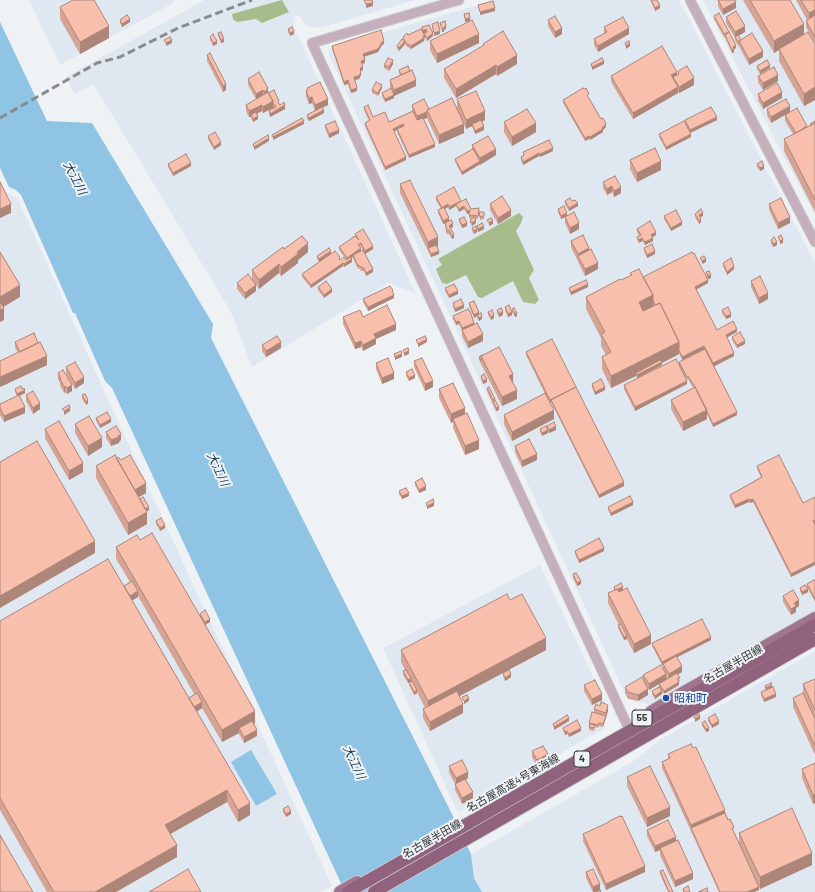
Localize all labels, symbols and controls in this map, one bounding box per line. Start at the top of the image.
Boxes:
water label: 大江川 [60,159,90,197]
water label: 大江川 [204,450,232,488]
street label: 名古屋半田線 [701,642,765,686]
place label: 昭和町 [674,691,707,705]
marker: 昭和町 [661,693,671,703]
road number: 55 [632,710,652,726]
water label: 大江川 [340,743,368,781]
street label: 名古屋高速4号東海線 [464,751,562,815]
road number: 4 [574,751,590,767]
street label: 名古屋半田線 [400,817,464,861]

